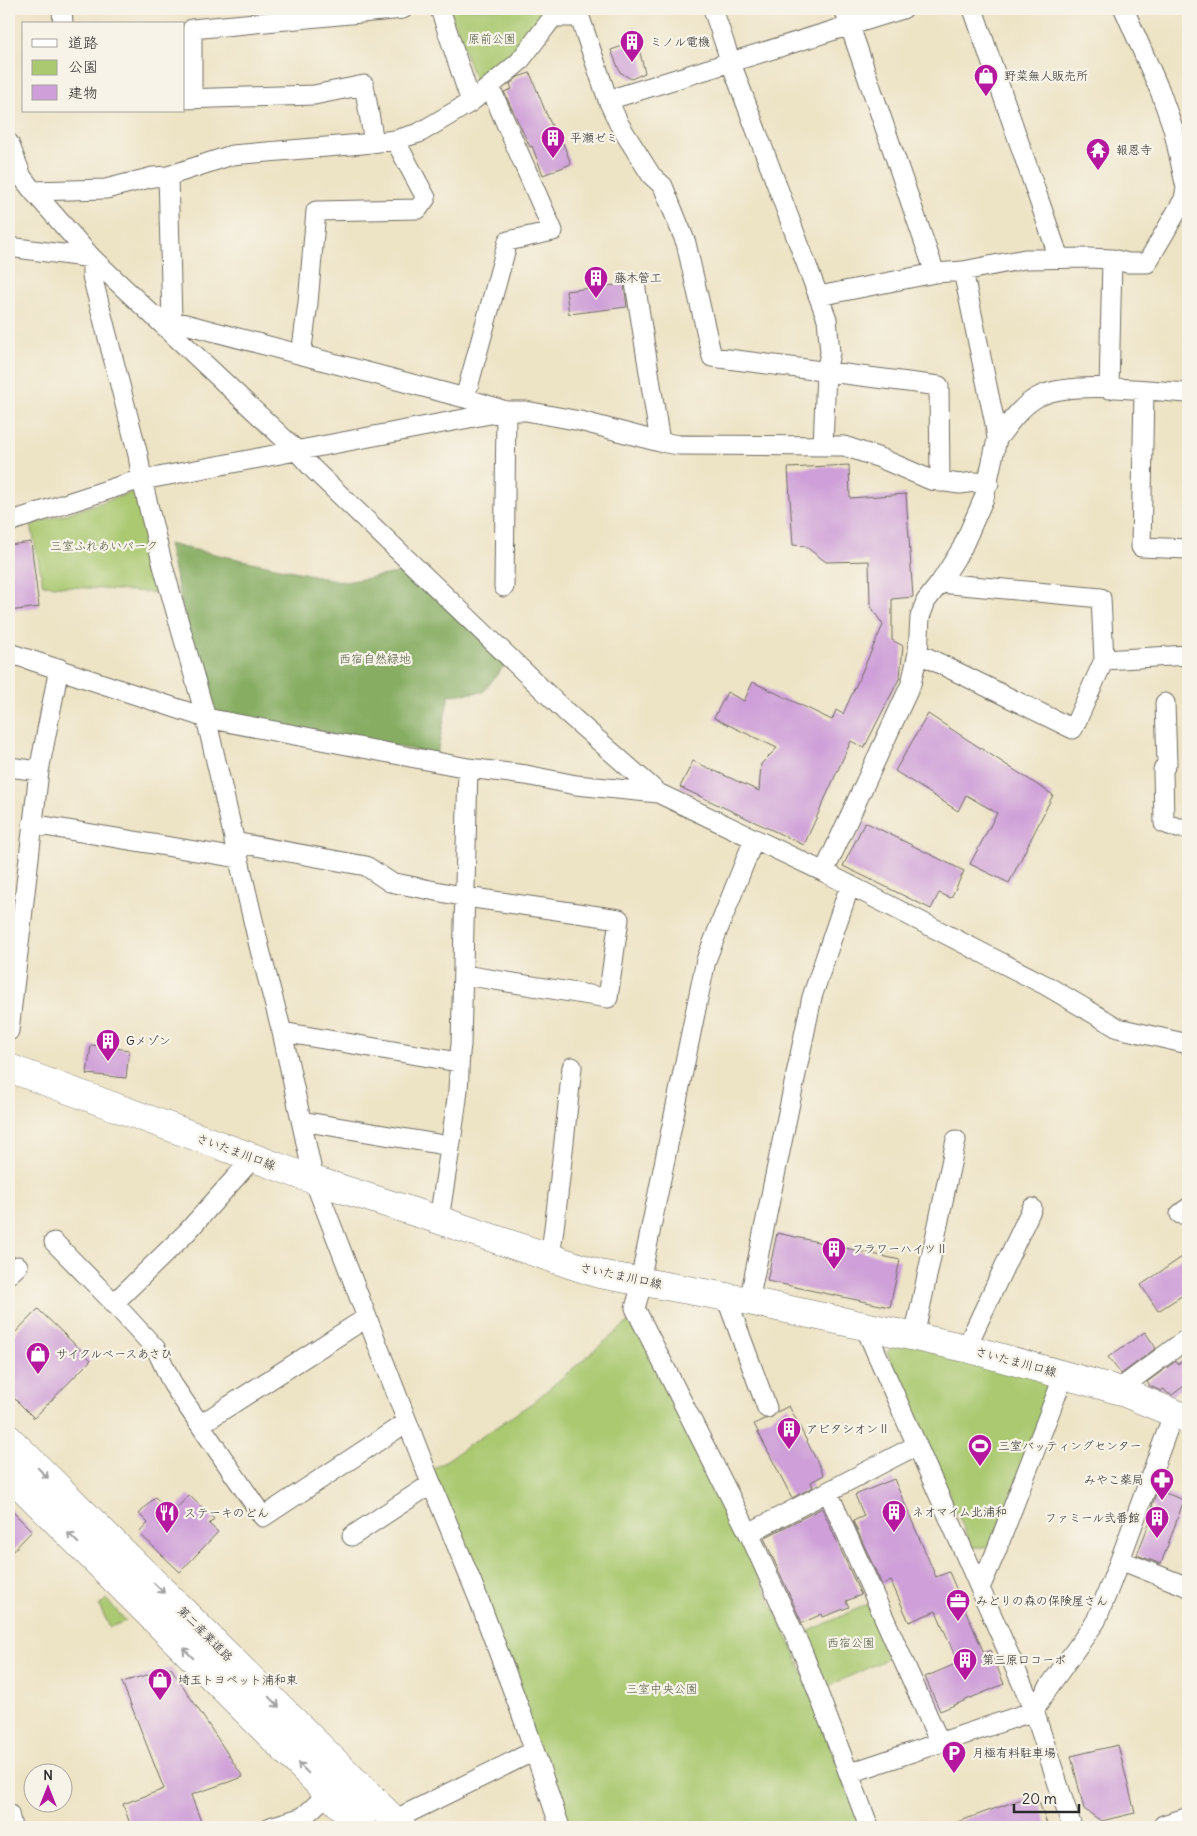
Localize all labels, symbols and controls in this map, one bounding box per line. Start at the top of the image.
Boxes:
legend [22,22,185,112]
building icon: ミノル電機 [619,29,645,63]
park label: 原前公園 [468,31,516,46]
text: 道路 [68,33,98,52]
place label: ミノル電機 [650,34,710,49]
text: 公園 [68,57,98,76]
shop icon: 野菜無人販売所 [973,63,999,97]
place label: 野菜無人販売所 [1004,68,1088,83]
text: 建物 [68,83,98,102]
building icon: 平瀬ゼミ [540,125,566,159]
place label: 平瀬ゼミ [570,130,618,145]
temple icon: 報恩寺 [1085,137,1111,171]
place label: 報恩寺 [1116,142,1152,157]
building icon: 藤木管工 [583,265,609,299]
place label: 藤木管工 [614,270,662,285]
park label: 三室ふれあいパーク [50,538,158,553]
park label: 西宿自然緑地 [339,651,411,666]
building icon: Gメゾン [95,1028,121,1062]
place label: Gメゾン [126,1033,171,1048]
street label: さいたま川口線 [194,1130,278,1173]
building icon: フラワーハイツⅡ [821,1236,847,1270]
place label: フラワーハイツⅡ [852,1241,948,1256]
street label: さいたま川口線 [579,1259,664,1292]
shop icon: サイクルベースあさひ [25,1341,51,1375]
street label: さいたま川口線 [974,1343,1058,1380]
place label: サイクルベースあさひ [56,1346,173,1361]
building icon: アビタシオンⅡ [776,1416,802,1450]
place label: アビタシオンⅡ [806,1421,890,1436]
sports icon: 三室バッティングセンター [967,1433,993,1467]
place label: 三室バッティングセンター [998,1438,1142,1453]
one-way arrow [37,1467,49,1479]
pharmacy icon: みやこ薬局 [1149,1467,1175,1501]
place label: みやこ薬局 [1084,1472,1144,1487]
building icon: ネオマイム北浦和 [881,1499,907,1533]
restaurant icon: ステーキのどん [154,1500,180,1534]
place label: ネオマイム北浦和 [912,1504,1007,1519]
place label: ステーキのどん [184,1505,269,1520]
building icon: ファミール弐番館 [1144,1505,1170,1539]
place label: ファミール弐番館 [1045,1510,1140,1525]
one-way arrow [67,1532,79,1544]
one-way arrow [152,1582,165,1594]
office icon: みどりの森の保険屋さん [945,1588,971,1622]
place label: みどりの森の保険屋さん [976,1593,1108,1608]
street label: 第二産業道路 [175,1603,236,1664]
park label: 西宿公園 [827,1635,875,1650]
one-way arrow [182,1647,194,1659]
building icon: 第三原口コーポ [952,1647,978,1681]
place label: 第三原口コーポ [982,1652,1066,1667]
shop icon: 埼玉トヨペット浦和東 [147,1667,173,1701]
place label: 埼玉トヨペット浦和東 [178,1672,298,1687]
park label: 三室中央公園 [626,1681,698,1696]
one-way arrow [268,1696,280,1708]
parking icon: 月極有料駐車場 [941,1740,967,1774]
place label: 月極有料駐車場 [972,1745,1056,1760]
one-way arrow [297,1762,309,1774]
north arrow [22,1764,72,1814]
text: N [43,1766,53,1784]
scale bar [1014,1781,1080,1813]
text: 20 m [1022,1789,1057,1808]

